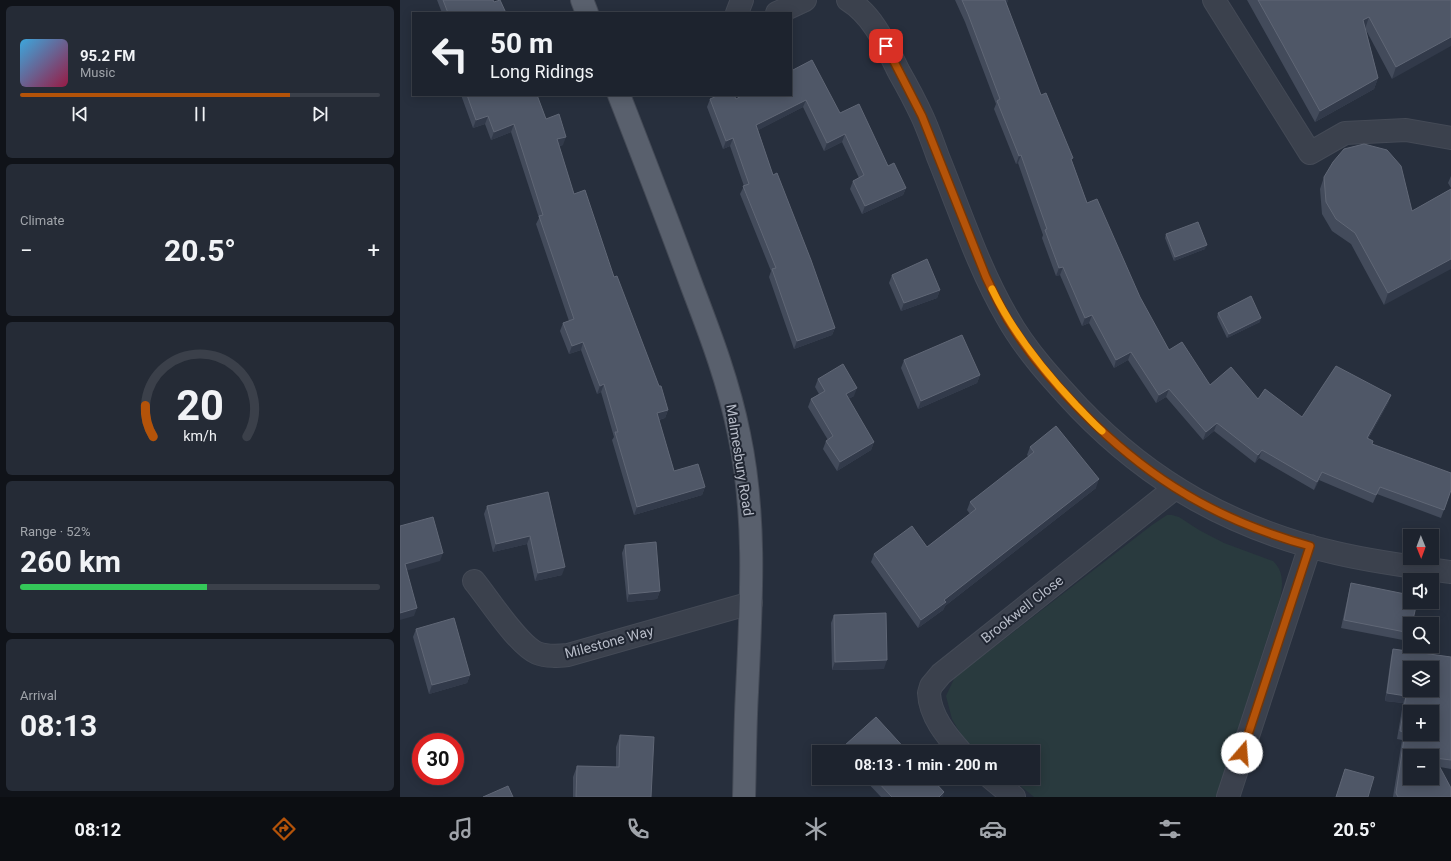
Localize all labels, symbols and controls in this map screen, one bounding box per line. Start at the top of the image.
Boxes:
text: 50 m [490,27,553,60]
icon: left [424,28,476,80]
pin [869,29,903,63]
icon: arrive [875,35,897,57]
text: 95.2 FM [80,47,135,65]
text: Long Ridings [490,61,594,82]
text: Music [80,65,115,80]
icon: previous [69,103,91,125]
icon: pause [189,103,211,125]
icon: next [309,103,331,125]
text: Climate [20,213,64,228]
text: 20.5° [164,233,236,268]
text: − [20,238,33,263]
text: + [368,238,380,263]
text: 20 [176,380,224,429]
street label: Malmesbury Road [723,403,757,517]
text: km/h [183,427,217,443]
text: Range · 52% [20,524,90,539]
north arrow [1403,529,1439,565]
map controls [1403,529,1439,785]
text: 260 km [20,544,121,579]
street label: Brookwell Close [978,572,1066,646]
button: sound [1403,573,1439,609]
button: search [1403,617,1439,653]
street label: Milestone Way [563,622,655,662]
button: layers [1403,661,1439,697]
text: Arrival [20,688,57,703]
button: + [1403,705,1439,741]
text: 08:13 [20,708,97,743]
position arrow [1221,732,1263,774]
speed limit sign: 30 [412,733,464,785]
button: − [1403,749,1439,785]
text: 08:13 · 1 min · 200 m [855,756,997,774]
icon: directions [270,815,298,843]
icon: music [447,815,475,843]
icon: phone [624,815,652,843]
icon: climate [802,815,830,843]
icon: car [979,815,1007,843]
icon: filters [1156,815,1184,843]
text: 08:12 [75,819,121,840]
text: 20.5° [1333,819,1376,840]

